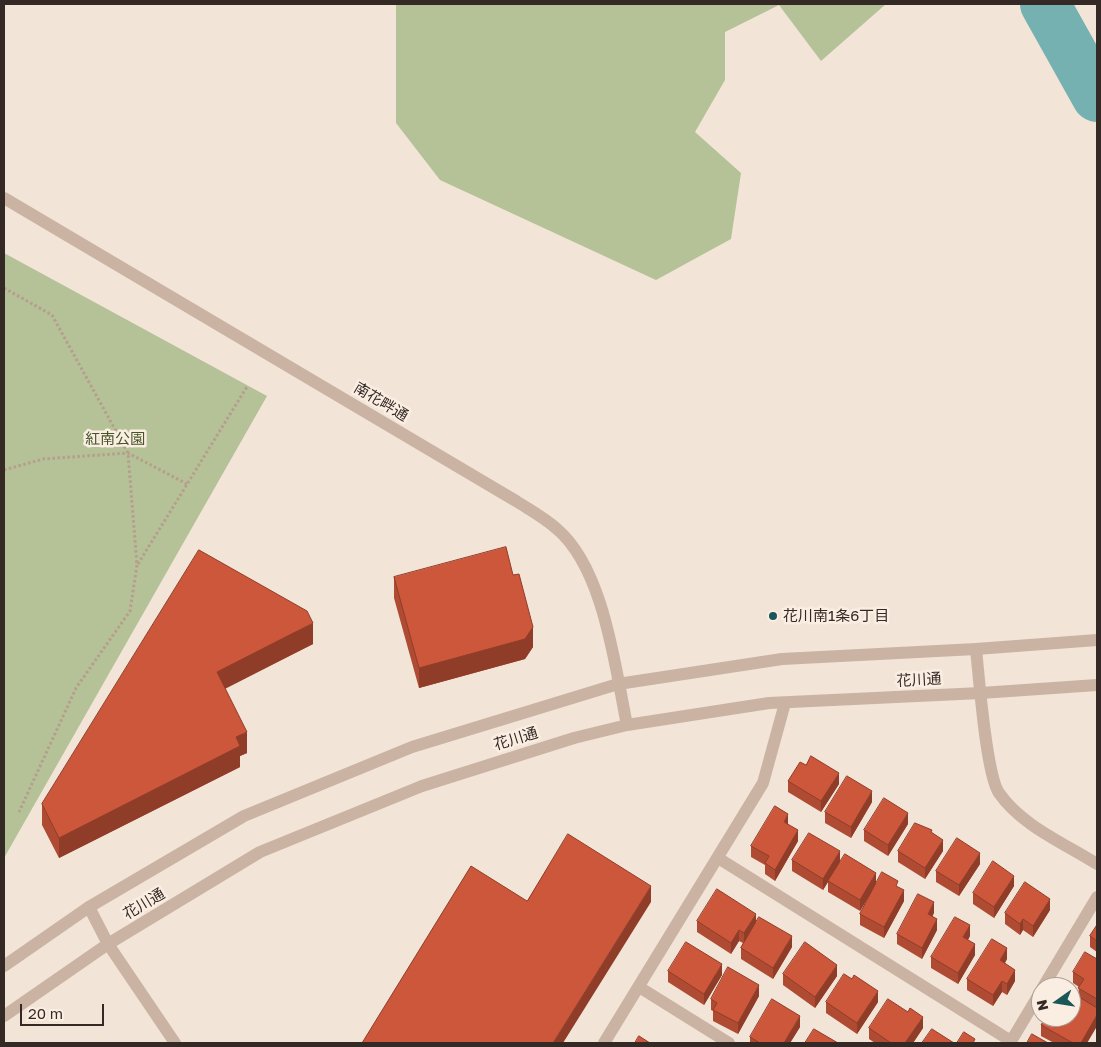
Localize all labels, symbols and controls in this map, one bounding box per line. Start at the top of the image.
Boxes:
street label: 南花畔通 [351,379,411,425]
park label: 紅南公園 [85,430,145,448]
place label: 花川南1条6丁目 [783,607,889,625]
marker: 花川南1条6丁目 [767,610,779,622]
street label: 花川通 [896,670,942,690]
street label: 花川通 [492,724,540,754]
street label: 花川通 [120,885,168,923]
north arrow [1031,977,1081,1027]
scale bar [22,994,106,1026]
text: N [1032,998,1051,1012]
text: 20 m [28,1004,63,1022]

